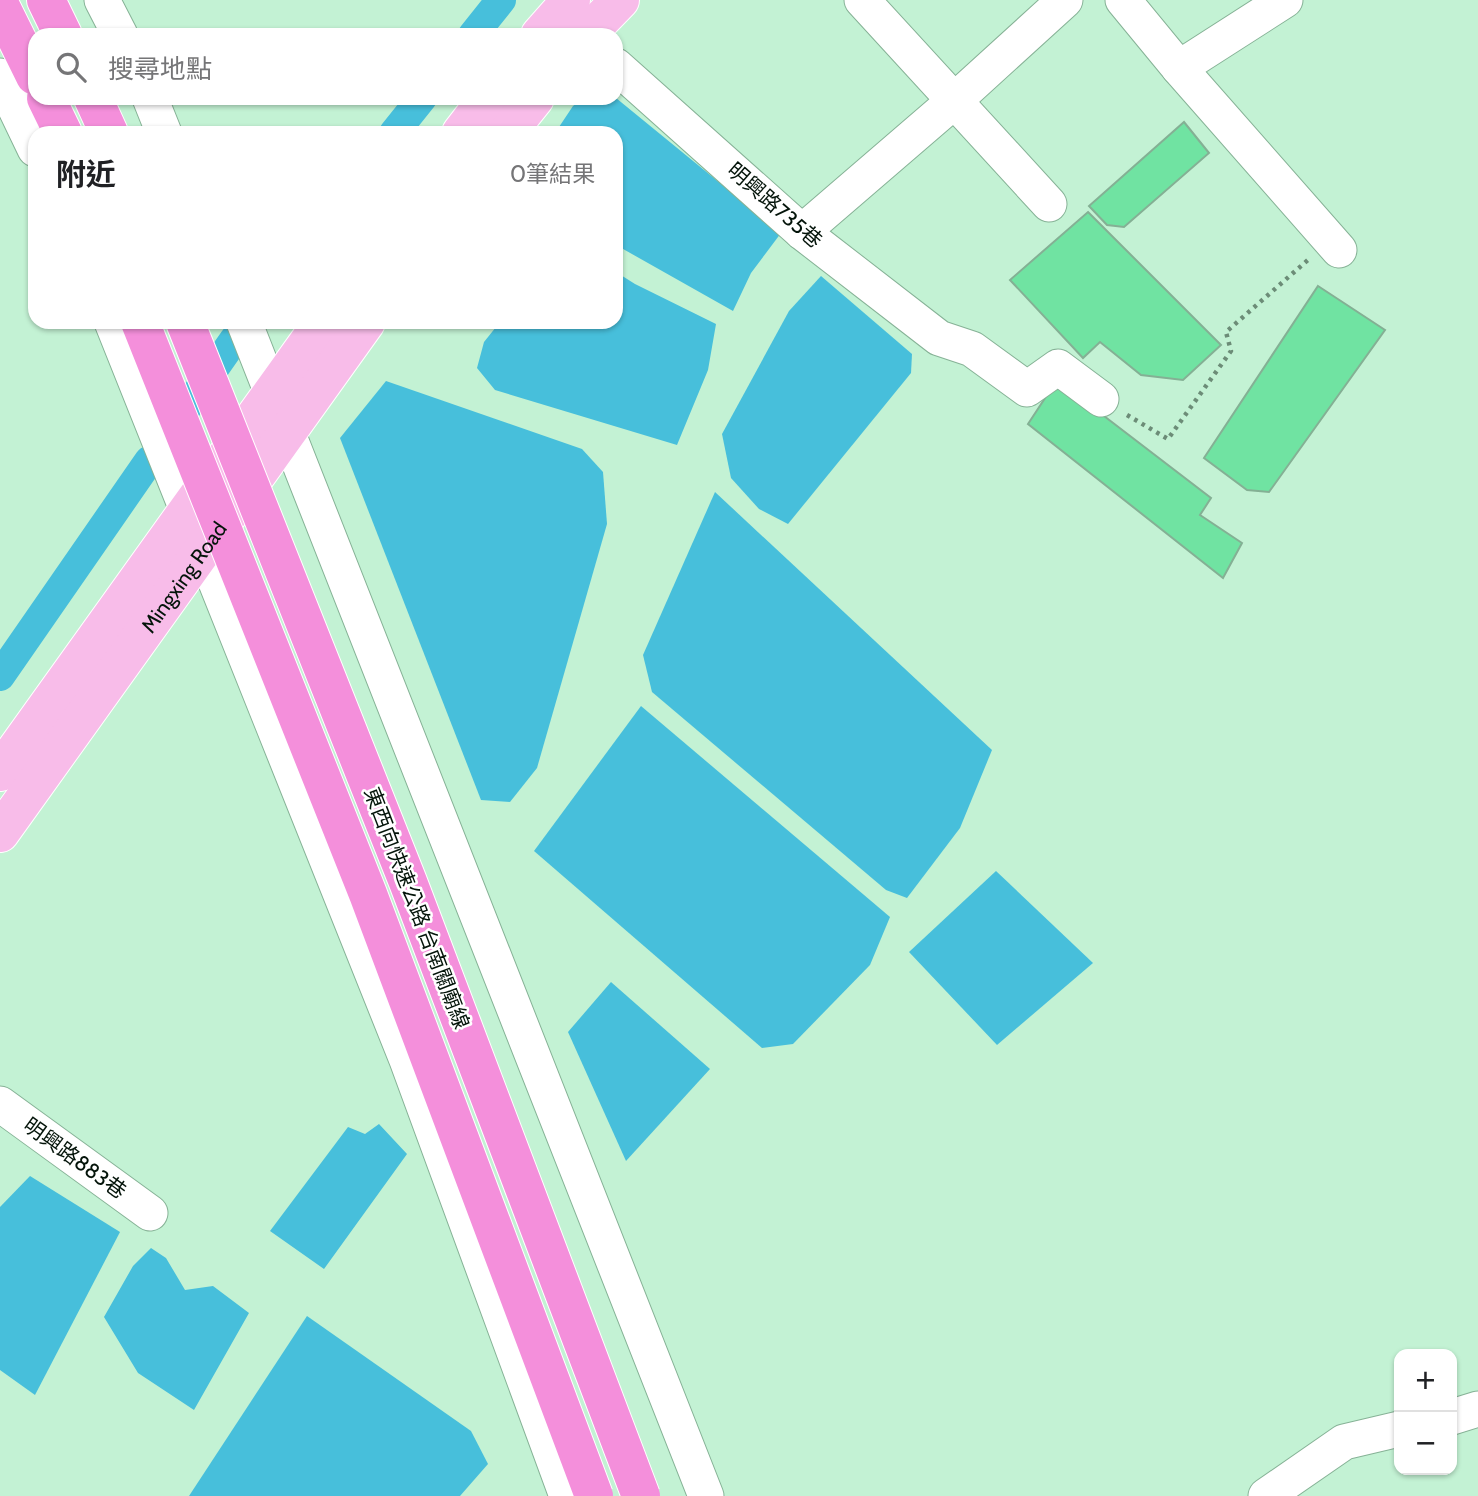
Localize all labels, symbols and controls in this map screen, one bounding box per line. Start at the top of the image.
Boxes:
search box [28,28,623,105]
icon: search [52,48,90,86]
text: 搜尋地點 [108,53,212,85]
text: 附近 [56,156,116,193]
street label: 明興路735巷 [723,157,827,253]
text: 0筆結果 [510,160,595,188]
street label: Mingxing Road [135,517,232,637]
street label: 東西向快速公路 台南關廟線 [359,784,475,1032]
street label: 明興路883巷 [19,1112,131,1204]
map controls [1394,1349,1457,1475]
button: + [1394,1349,1457,1412]
button: − [1394,1412,1457,1475]

